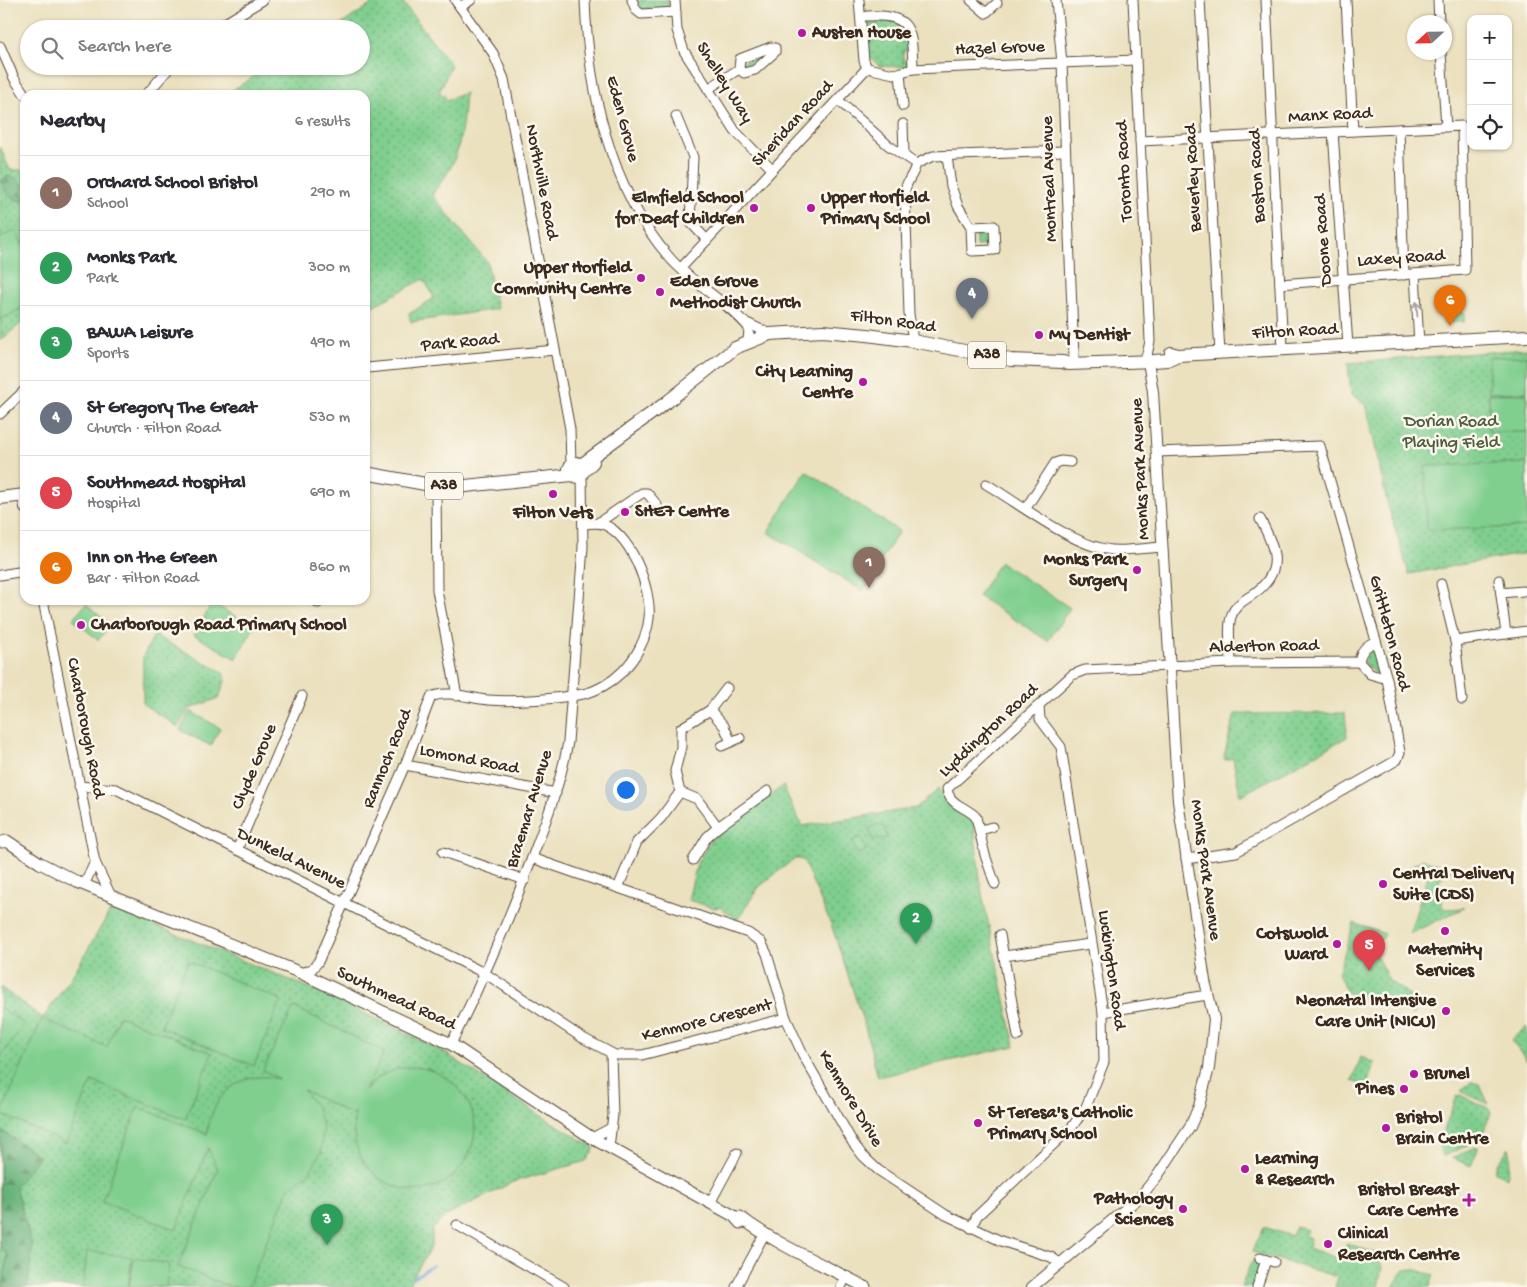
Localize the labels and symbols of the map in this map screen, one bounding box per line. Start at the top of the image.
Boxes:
north arrow [1407,15,1452,60]
place label: Austen House [811,23,912,44]
marker: Austen House [796,27,808,39]
street label: Hazel Grove [955,37,1046,61]
street label: Shelley Way [691,39,757,128]
street label: Eden Grove [600,74,644,165]
street label: Sheridan Road [748,75,839,171]
street label: Manx Road [1287,103,1374,129]
street label: Montreal Avenue [1037,115,1063,242]
street label: Toronto Road [1112,119,1138,223]
street label: Beverley Road [1181,122,1207,233]
street label: Northville Road [520,123,563,243]
street label: Boston Road [1245,127,1271,224]
place label: Elmfield School for Deaf Children [615,188,744,230]
place label: Upper Horfield Primary School [820,188,931,230]
street label: Doone Road [1310,192,1338,288]
marker: Elmfield School for Deaf Children [748,202,760,214]
marker: Upper Horfield Primary School [805,202,817,214]
street label: Laxey Road [1356,245,1447,273]
place label: Upper Horfield Community Centre [493,258,633,300]
marker: Upper Horfield Community Centre [635,272,647,284]
place label: Eden Grove Methodist Church [670,272,801,314]
pin: 4 [956,278,988,319]
pin: 6 [1434,285,1466,326]
marker: Eden Grove Methodist Church [654,286,666,298]
one-way arrow [1412,301,1421,317]
street label: Filton Road [848,305,938,339]
street label: Filton Road [1251,319,1340,345]
place label: My Dentist [1049,325,1131,346]
street label: Park Road [419,329,501,357]
marker: My Dentist [1033,329,1045,341]
road number: A38 [968,342,1006,368]
place label: City Learning Centre [754,362,854,404]
marker: City Learning Centre [857,376,869,388]
street label: Monks Park Avenue [1127,397,1155,540]
park label: Dorian Road Playing Field [1402,412,1501,454]
road number: A38 [425,472,463,500]
marker: Filton Vets [547,488,559,500]
place label: SHE7 Centre [635,502,730,523]
place label: Filton Vets [512,503,594,524]
marker: SHE7 Centre [619,506,631,518]
pin: 1 [853,547,885,588]
place label: Monks Park Surgery [1043,550,1129,592]
marker: Monks Park Surgery [1131,564,1143,576]
street label: Grittleton Road [1364,573,1415,694]
place label: Charborough Road Primary School [90,615,347,636]
marker: Charborough Road Primary School [75,619,87,631]
street label: Alderton Road [1209,636,1320,658]
street label: Charborough Road [61,656,109,801]
street label: Lyddington Road [935,679,1044,782]
street label: Rannoch Road [359,705,418,812]
street label: Clyde Grove [228,720,283,813]
street label: Lomond Road [418,740,522,780]
street label: Braemar Avenue [502,747,558,872]
your location [613,777,639,803]
street label: Monks Park Avenue [1185,798,1225,942]
street label: Dunkeld Avenue [232,823,350,895]
place label: Central Delivery Suite (CDS) [1392,864,1514,906]
marker: Central Delivery Suite (CDS) [1377,878,1389,890]
pin: 2 [900,903,932,944]
street label: Luckington Road [1092,909,1130,1033]
place label: Cotswold Ward [1255,924,1329,966]
marker: Maternity Services [1439,925,1451,937]
pin: 5 [1353,930,1385,971]
marker: Cotswold Ward [1331,938,1343,950]
place label: Maternity Services [1408,940,1482,982]
street label: Southmead Road [333,962,460,1036]
place label: Neonatal Intensive Care Unit (NICU) [1296,991,1437,1033]
street label: Kenmore Crescent [640,994,776,1047]
marker: Neonatal Intensive Care Unit (NICU) [1440,1005,1452,1017]
street label: Kenmore Drive [813,1047,887,1152]
place label: Brunel [1423,1064,1470,1085]
marker: Brunel [1408,1068,1420,1080]
place label: Pines [1355,1079,1395,1100]
marker: Pines [1398,1083,1410,1095]
place label: St Teresa's Catholic Primary School [987,1103,1133,1145]
place label: Bristol Brain Centre [1395,1108,1490,1150]
marker: St Teresa's Catholic Primary School [972,1117,984,1129]
marker: Bristol Brain Centre [1380,1122,1392,1134]
place label: Learning & Research [1255,1149,1335,1191]
marker: Learning & Research [1239,1163,1251,1175]
place label: Bristol Breast Care Centre [1357,1180,1460,1222]
place label: Pathology Sciences [1093,1189,1174,1231]
marker: Bristol Breast Care Centre [1462,1193,1476,1207]
marker: Pathology Sciences [1177,1203,1189,1215]
pin: 3 [311,1204,343,1245]
place label: Clinical Research Centre [1337,1224,1460,1266]
marker: Clinical Research Centre [1322,1238,1334,1250]

